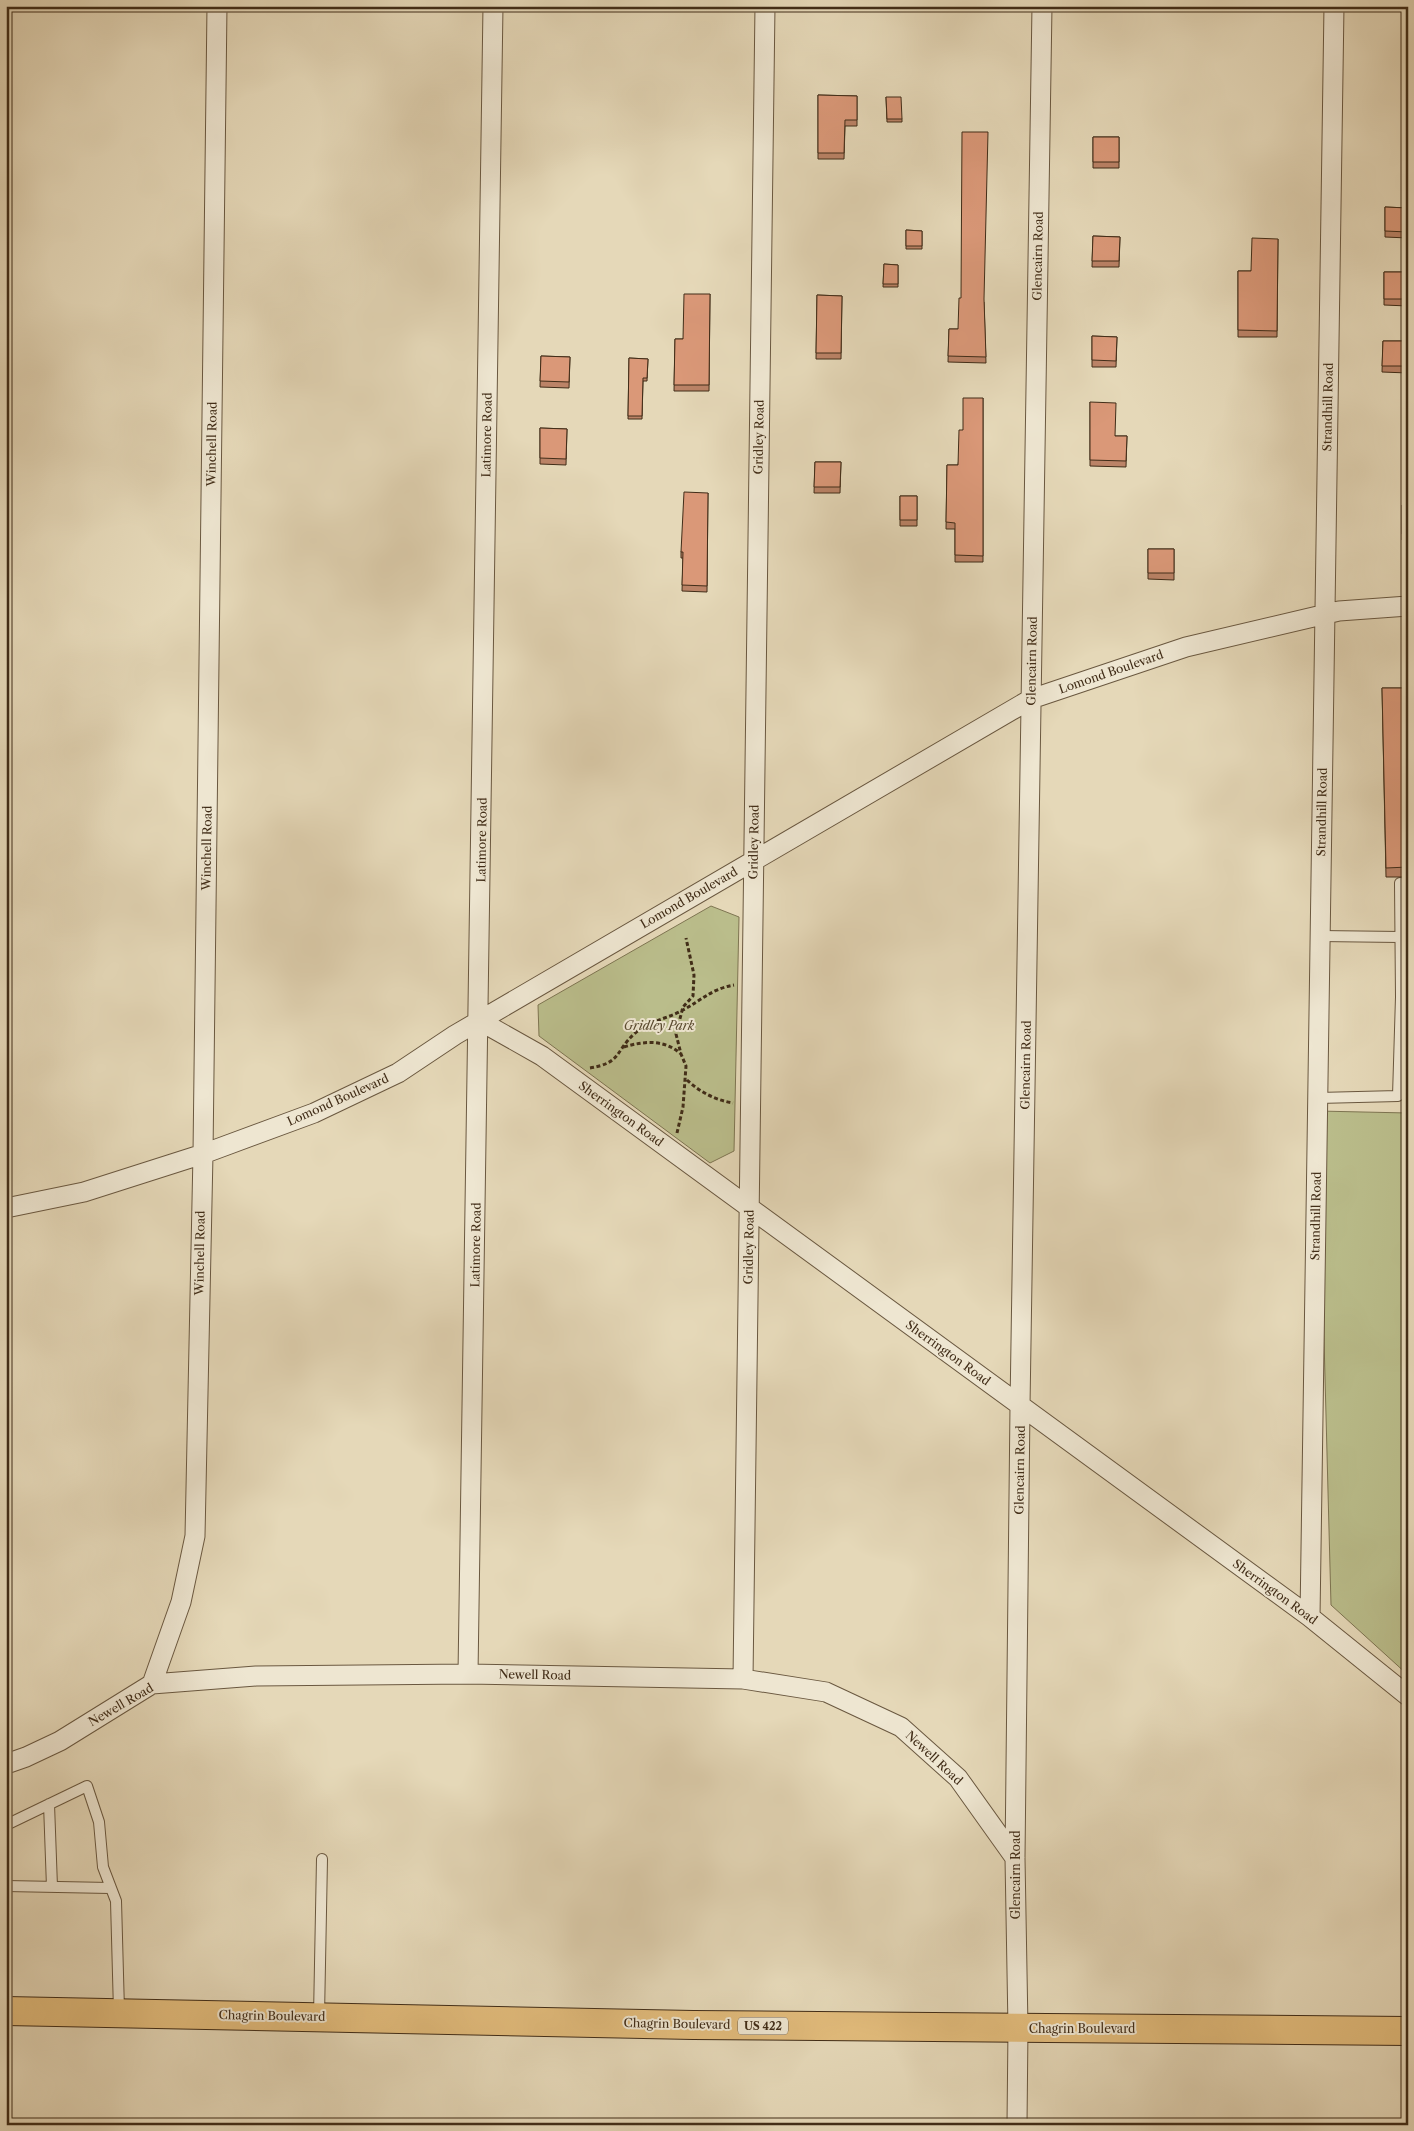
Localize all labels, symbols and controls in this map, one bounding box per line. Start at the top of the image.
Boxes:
street label: Glencairn Road [1029,211,1046,301]
street label: Strandhill Road [1319,362,1336,451]
street label: Latimore Road [478,392,495,478]
street label: Gridley Road [750,399,767,475]
street label: Winchell Road [203,401,220,488]
street label: Glencairn Road [1023,616,1040,706]
street label: Lomond Boulevard [1057,646,1166,696]
street label: Strandhill Road [1313,767,1330,856]
street label: Latimore Road [473,797,490,883]
street label: Gridley Road [745,804,762,880]
street label: Winchell Road [198,805,215,892]
street label: Lomond Boulevard [638,863,741,931]
park label: Gridley Park [624,1018,695,1033]
street label: Glencairn Road [1017,1020,1034,1110]
street label: Lomond Boulevard [285,1070,392,1129]
street label: Sherrington Road [576,1078,667,1150]
street label: Strandhill Road [1307,1171,1324,1260]
street label: Latimore Road [467,1202,484,1288]
street label: Gridley Road [740,1209,757,1285]
street label: Winchell Road [191,1210,208,1297]
street label: Sherrington Road [903,1317,994,1389]
street label: Glencairn Road [1011,1425,1028,1515]
street label: Sherrington Road [1230,1556,1321,1628]
street label: Newell Road [499,1666,572,1683]
street label: Newell Road [86,1680,156,1729]
street label: Newell Road [903,1727,966,1788]
street label: Glencairn Road [1008,1830,1023,1920]
street label: Chagrin Boulevard [219,2007,326,2024]
street label: Chagrin Boulevard [624,2015,731,2032]
road number: US 422 [738,2018,788,2034]
street label: Chagrin Boulevard [1029,2021,1136,2036]

